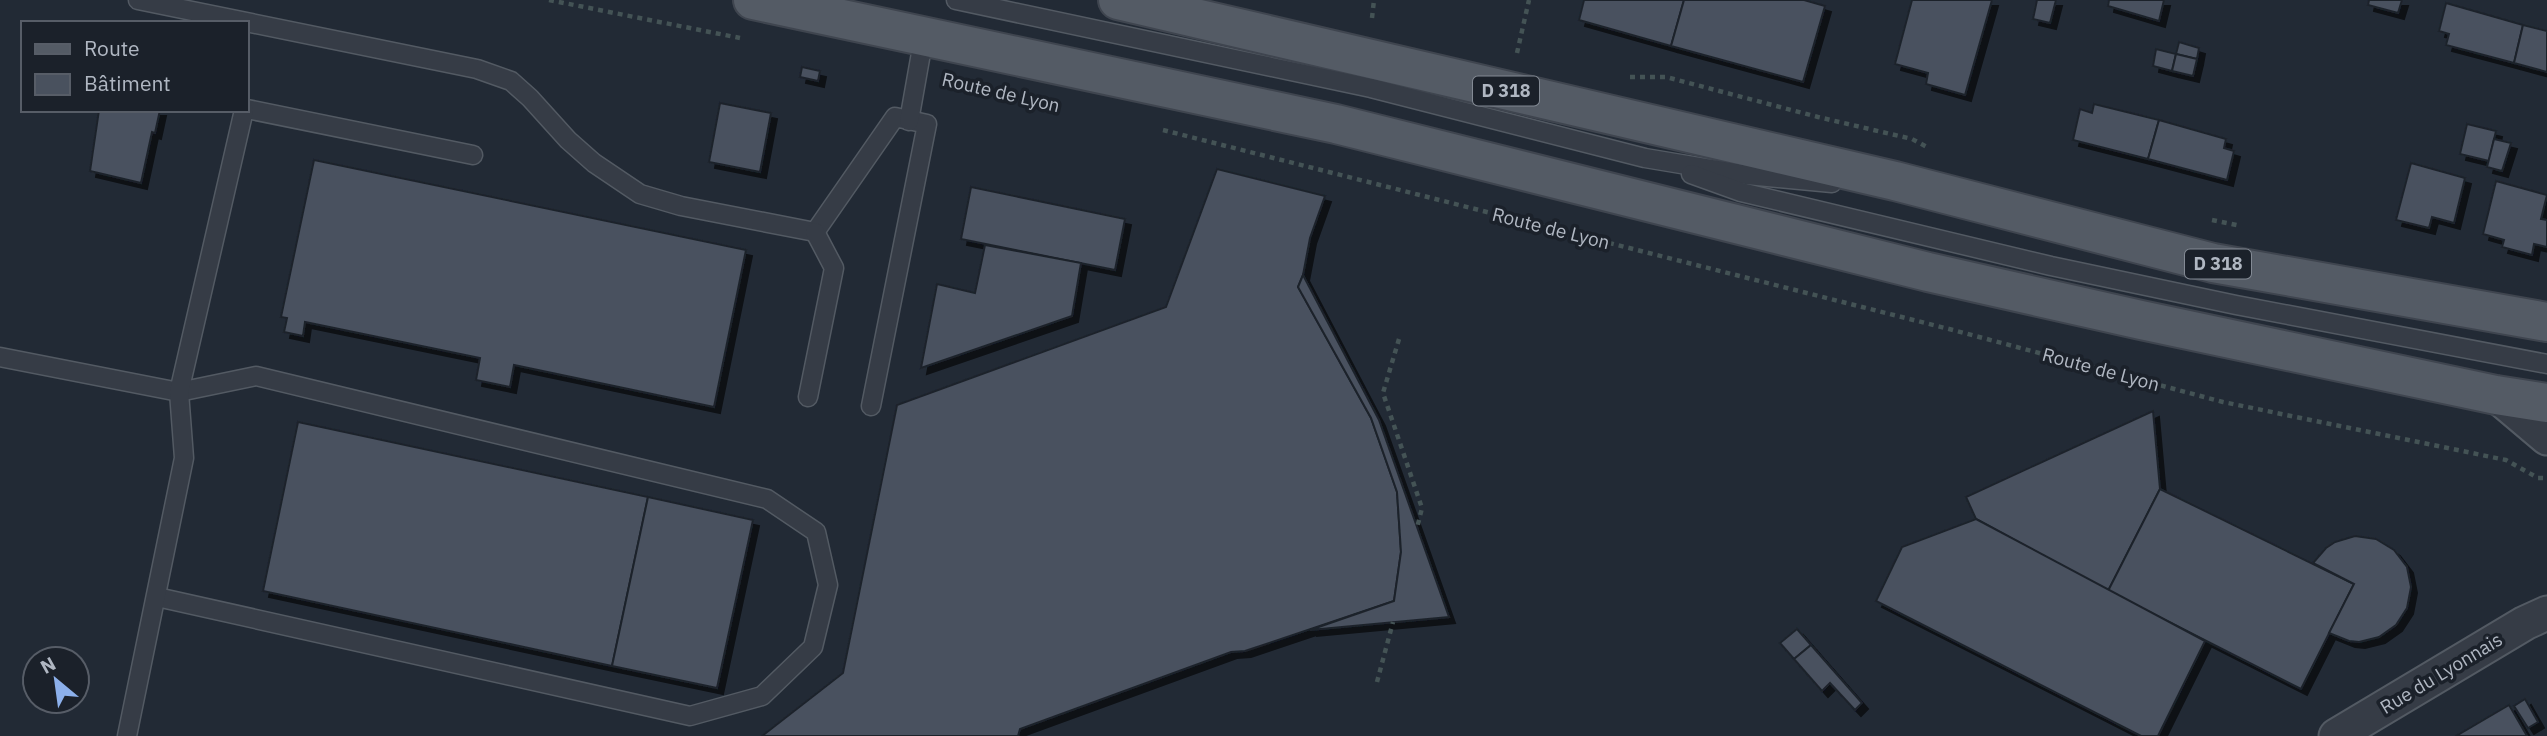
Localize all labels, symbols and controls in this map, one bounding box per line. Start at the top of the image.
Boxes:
legend [21,21,248,112]
text: Route [84,34,140,62]
street label: Route de Lyon [940,67,1062,117]
text: Bâtiment [84,69,171,97]
road number: D 318 [1473,76,1539,106]
street label: Route de Lyon [1490,202,1612,254]
road number: D 318 [2185,250,2251,278]
street label: Route de Lyon [2040,342,2162,396]
street label: Rue du Lyonnais [2375,627,2507,719]
north arrow [21,645,91,715]
text: N [36,651,60,679]

